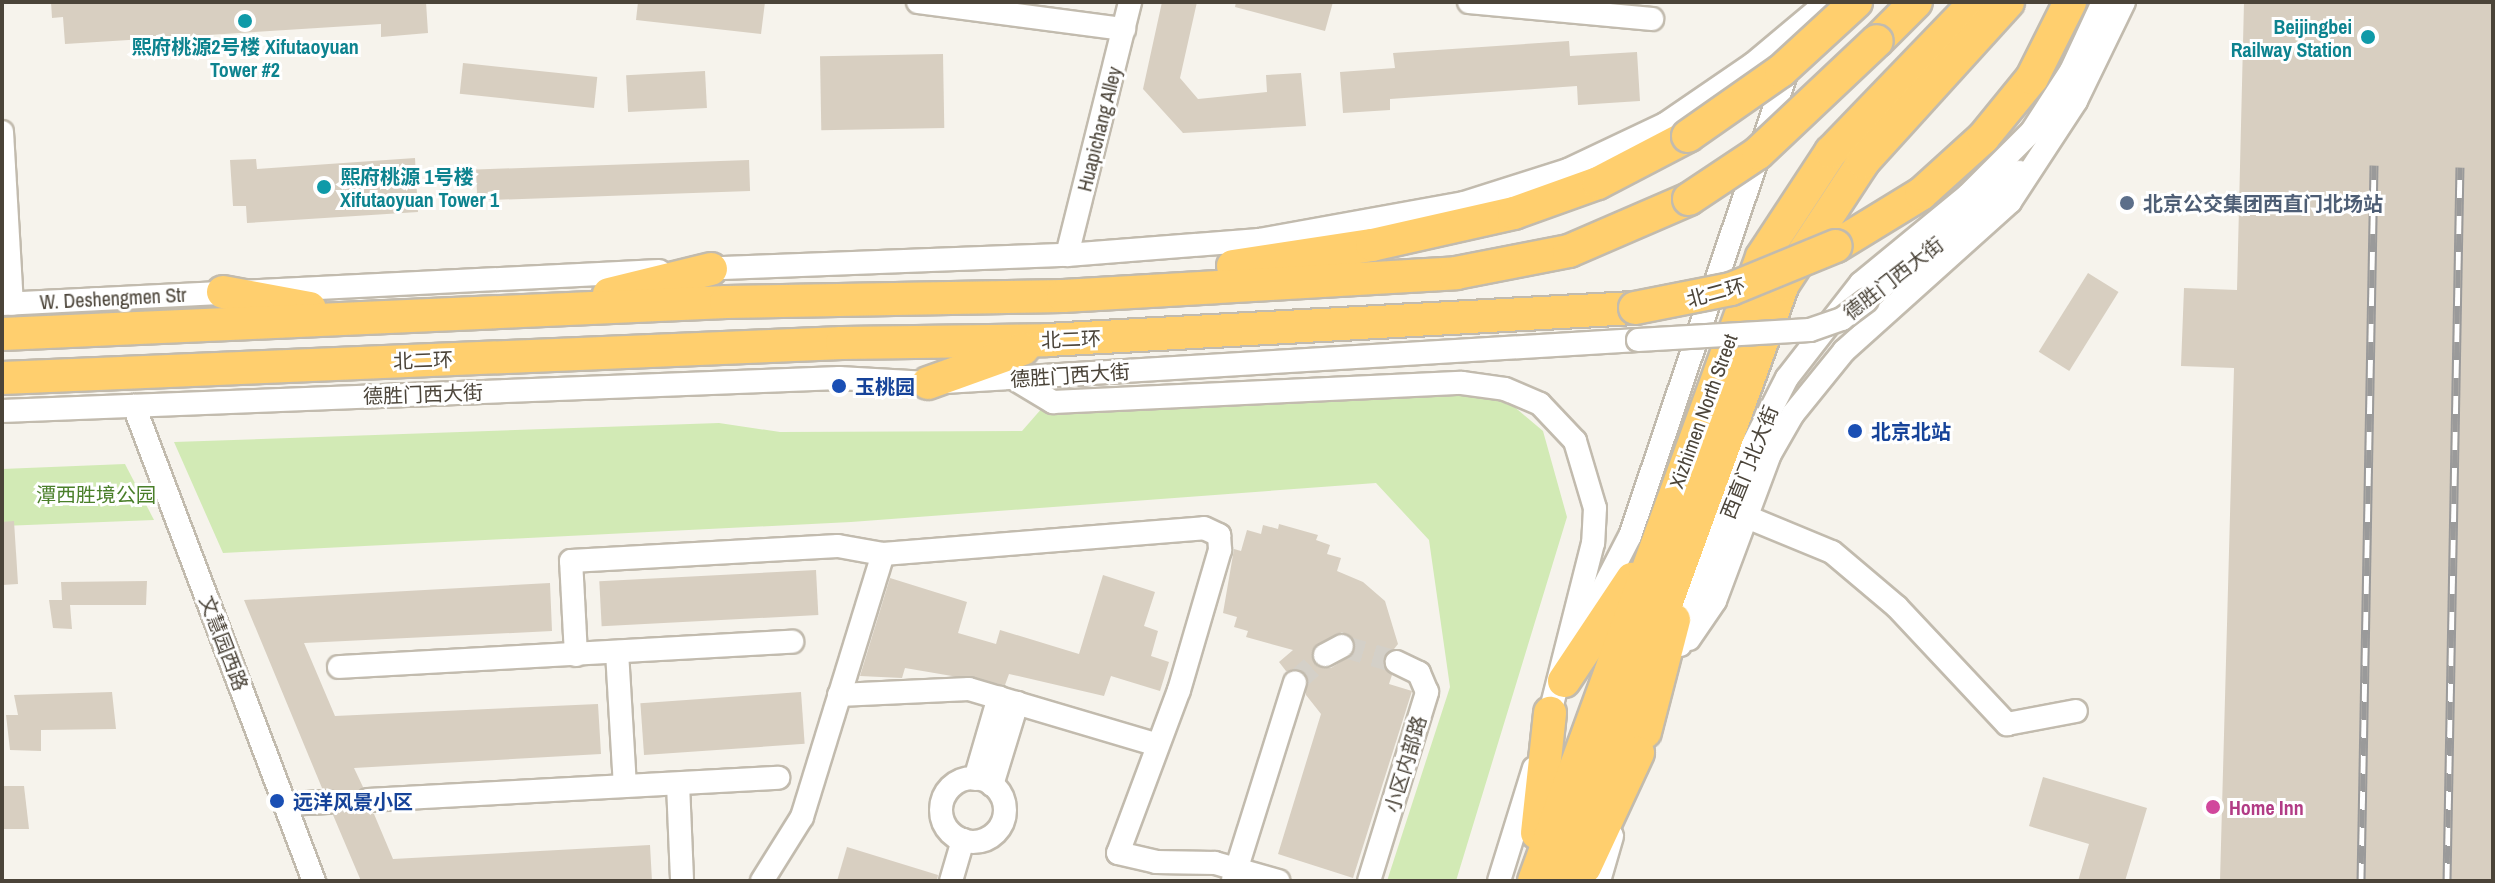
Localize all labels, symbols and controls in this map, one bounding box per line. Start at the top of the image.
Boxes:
marker: 熙府桃源2号楼 Xifutaoyuan Tower #2 [236,12,254,30]
place label: Beijingbei Railway Station [2231,14,2352,61]
marker: Beijingbei Railway Station [2359,28,2377,46]
place label: 熙府桃源2号楼 Xifutaoyuan Tower #2 [131,34,359,81]
street label: Huapichang Alley [1072,64,1126,194]
place label: 熙府桃源 1号楼 Xifutaoyuan Tower 1 [340,164,499,211]
marker: 熙府桃源 1号楼 Xifutaoyuan Tower 1 [315,178,333,196]
place label: 北京公交集团西直门北场站 [2143,191,2383,215]
marker: 北京公交集团西直门北场站 [2118,194,2136,212]
street label: 德胜门西大街 [1838,232,1948,324]
street label: 北二环 [1684,273,1748,311]
street label: W. Deshengmen Str [39,282,187,314]
street label: 北二环 [1041,326,1101,352]
street label: Xizhimen North Street [1664,331,1742,491]
street label: 北二环 [393,347,453,373]
street label: 德胜门西大街 [1009,359,1131,391]
place label: 玉桃园 [855,374,915,398]
marker: 玉桃园 [830,377,848,395]
street label: 德胜门西大街 [363,380,483,408]
street label: 西直门北大街 [1715,402,1783,522]
place label: 北京北站 [1871,419,1951,443]
marker: 北京北站 [1846,422,1864,440]
park label: 潭西胜境公园 [36,482,156,506]
street label: 文慧园西路 [195,592,253,694]
street label: 小区内部路 [1379,713,1431,815]
place label: 远洋风景小区 [293,789,413,813]
marker: 远洋风景小区 [268,792,286,810]
place label: Home Inn [2229,795,2304,819]
marker: Home Inn [2204,798,2222,816]

